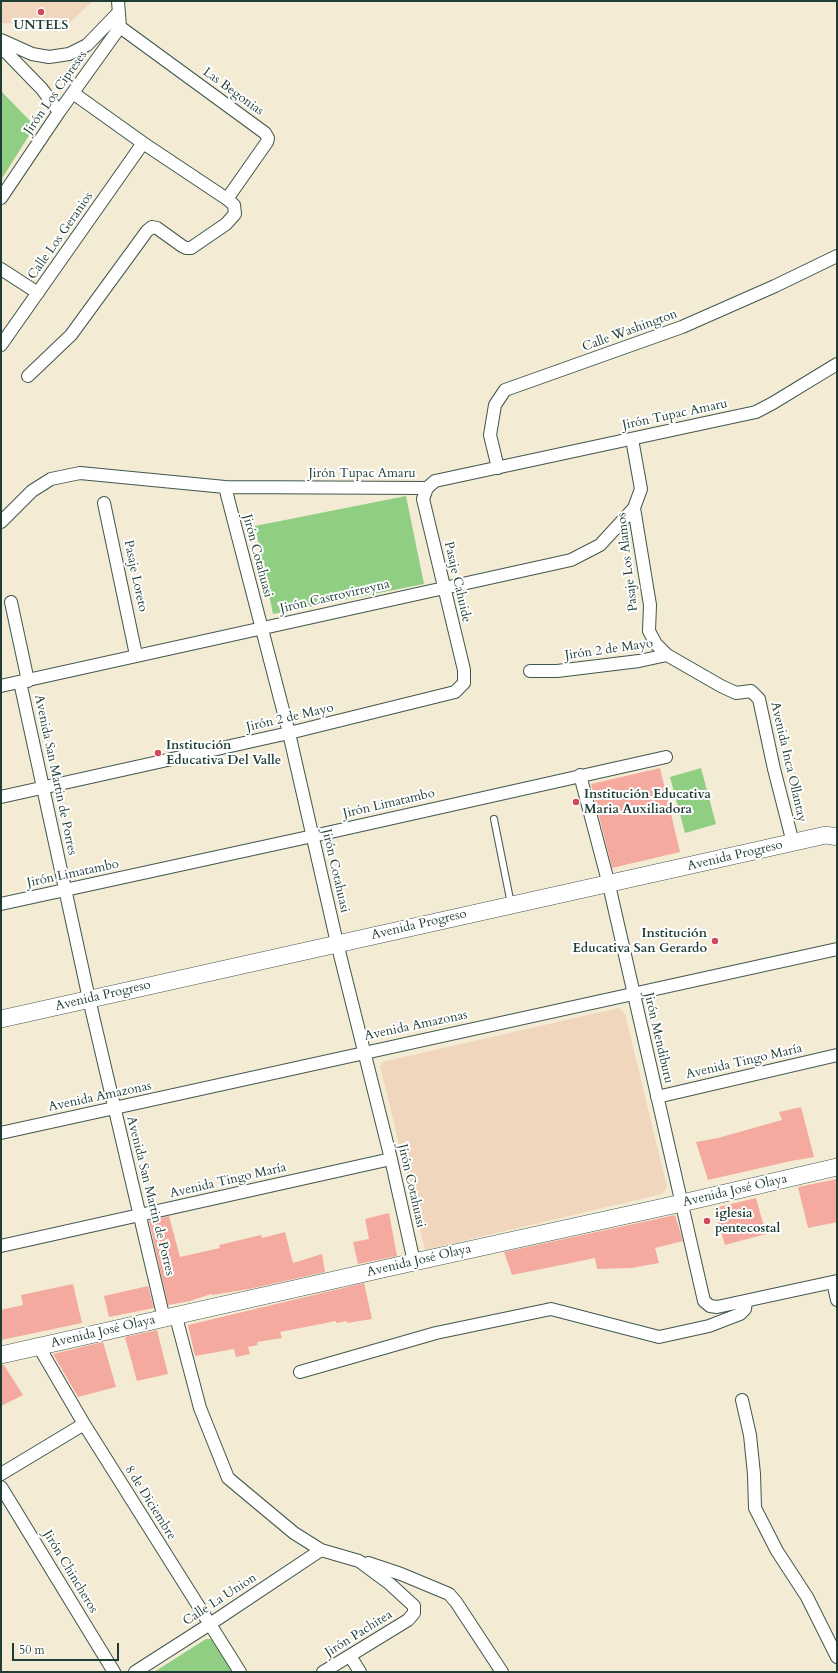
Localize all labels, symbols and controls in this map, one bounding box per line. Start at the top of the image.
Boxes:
marker: UNTELS [36,7,46,17]
place label: UNTELS [14,18,68,34]
street label: Jirón Los Cipreses [21,48,91,138]
street label: Las Begonias [200,65,266,119]
street label: Calle Los Geranios [25,189,97,283]
street label: Calle Washington [580,307,680,355]
street label: Jirón Tupac Amaru [621,396,729,434]
street label: Jirón Tupac Amaru [308,466,416,482]
street label: Pasaje Los Alamos [614,512,642,612]
street label: Jirón Cotahuasi [238,513,276,599]
street label: Pasaje Loreto [120,539,150,613]
street label: Pasaje Cahuide [440,540,474,624]
street label: Jirón Castrovirreyna [279,577,391,617]
street label: Jirón 2 de Mayo [564,636,654,664]
street label: Avenida San Martin de Porres [30,693,80,857]
street label: Jirón 2 de Mayo [245,700,335,736]
street label: Avenida Inca Ollantay [767,700,809,824]
place label: Institución Educativa Del Valle [166,738,281,769]
marker: Institución Educativa Del Valle [153,748,163,758]
street label: Jirón Limatambo [342,786,436,822]
place label: Institución Educativa Maria Auxiliadora [584,787,711,818]
marker: Institución Educativa Maria Auxiliadora [571,797,581,807]
street label: Jirón Cotahuasi [318,828,352,914]
street label: Avenida Progreso [686,837,784,875]
street label: Jirón Limatambo [26,857,120,891]
street label: Avenida Progreso [370,906,468,944]
place label: Institución Educativa San Gerardo [572,926,707,957]
marker: Institución Educativa San Gerardo [710,936,720,946]
street label: Avenida Progreso [54,977,152,1015]
street label: Jirón Mendiburu [640,991,676,1085]
street label: Avenida Amazonas [363,1007,469,1045]
street label: Avenida Tingo María [684,1041,804,1083]
street label: Avenida Amazonas [47,1078,153,1116]
street label: Avenida San Martin de Porres [123,1115,177,1277]
street label: Jirón Cotahuasi [394,1143,428,1229]
street label: Avenida Tingo María [168,1160,288,1202]
street label: Avenida José Olaya [681,1171,789,1211]
place label: iglesia pentecostal [715,1206,780,1237]
marker: iglesia pentecostal [702,1216,712,1226]
street label: Avenida José Olaya [365,1241,473,1281]
street label: Avenida José Olaya [49,1312,157,1352]
street label: 8 de Diciembre [121,1463,179,1543]
street label: Jirón Chincheros [39,1528,101,1616]
street label: Calle La Union [180,1570,260,1630]
street label: Jirón Pachitea [322,1607,396,1661]
scale bar [14,1635,121,1661]
text: 50 m [19,1642,45,1658]

